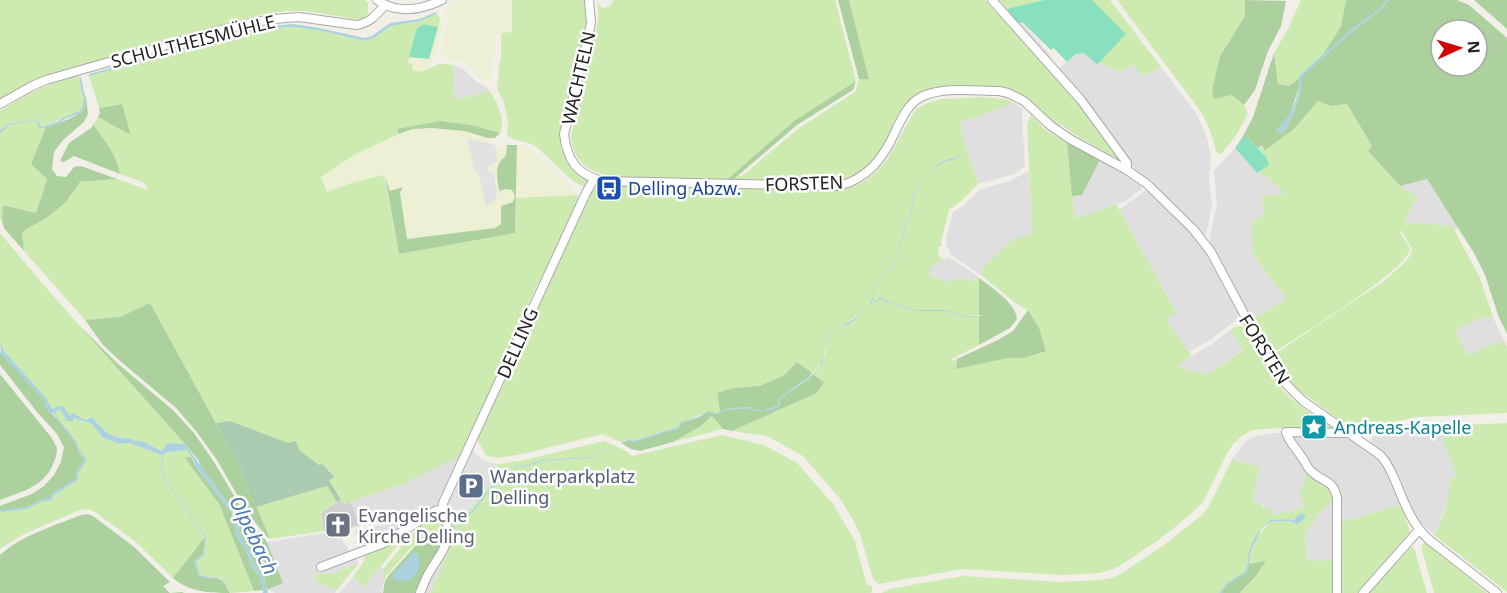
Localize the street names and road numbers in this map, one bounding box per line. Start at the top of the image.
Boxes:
street label: SCHULTHEISMÜHLE [108,9,278,73]
street label: WACHTELN [556,29,600,127]
street label: FORSTEN [765,170,843,196]
street label: DELLING [491,304,543,382]
street label: FORSTEN [1234,309,1296,389]

